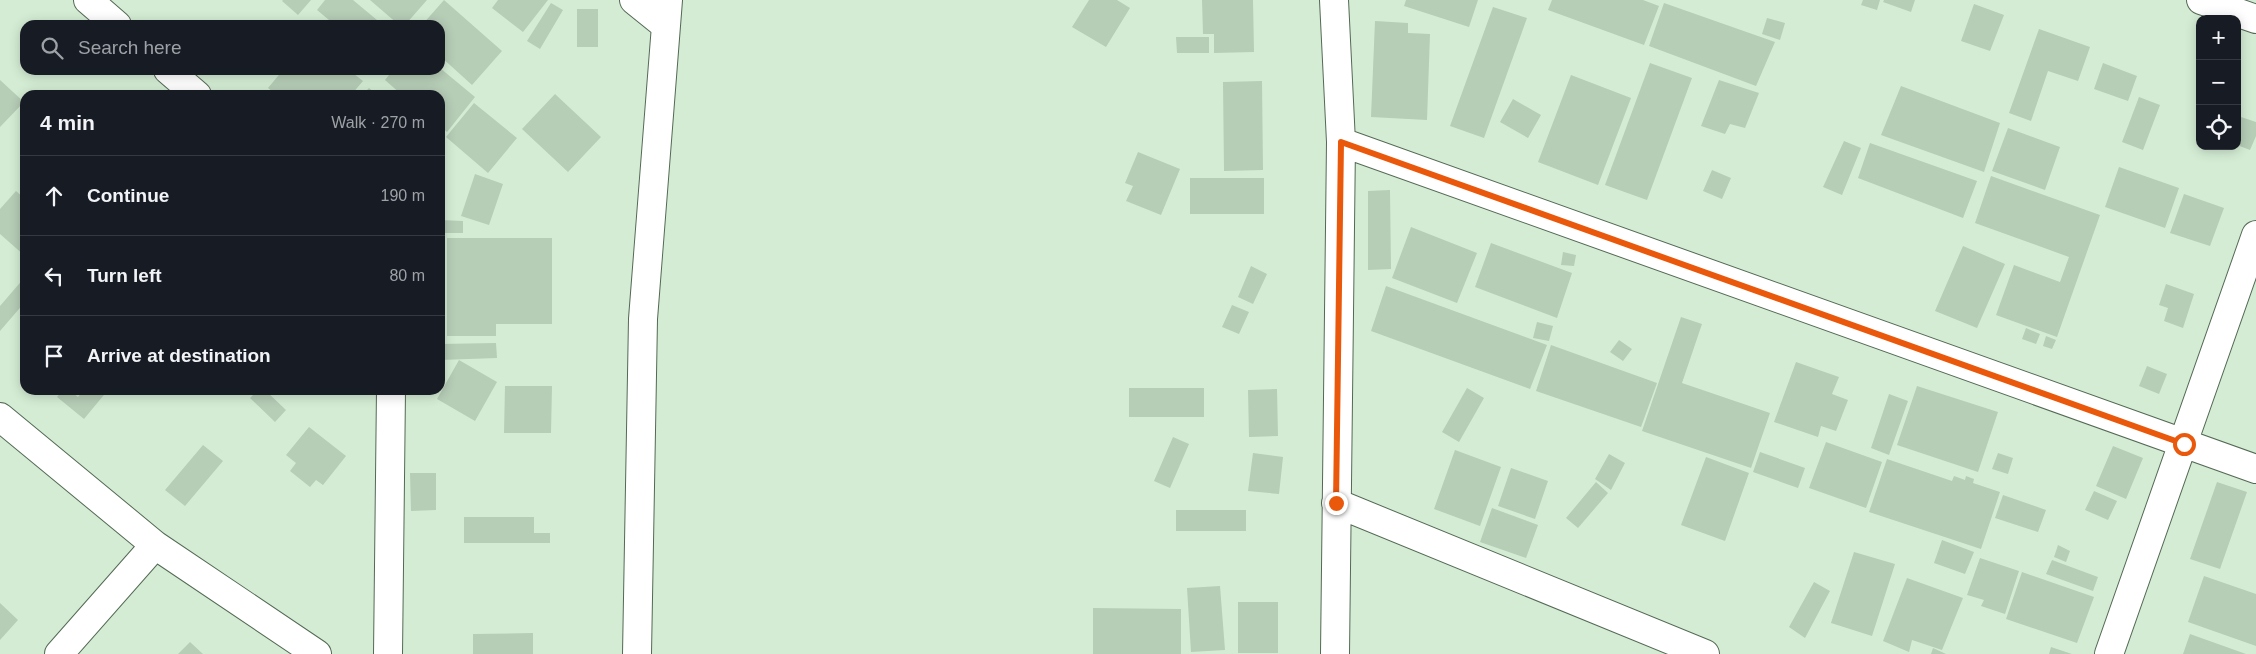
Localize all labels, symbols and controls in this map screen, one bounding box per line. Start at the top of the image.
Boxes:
map controls [2196,15,2241,150]
button: + [2196,15,2241,60]
search box [20,20,445,75]
icon: search [38,34,66,62]
text: Search here [78,37,182,58]
button: − [2196,60,2241,105]
button: locate [2196,105,2241,150]
text: 4 min [40,111,95,134]
text: Walk · 270 m [331,114,425,131]
icon: ahead [40,182,68,210]
text: Continue [87,185,169,206]
text: 190 m [381,187,425,204]
icon: left [40,262,68,290]
text: Turn left [87,265,162,286]
text: 80 m [389,267,425,284]
icon: arrive [40,342,68,370]
text: Arrive at destination [87,345,271,366]
route start [2173,433,2196,456]
route end [1325,492,1348,515]

